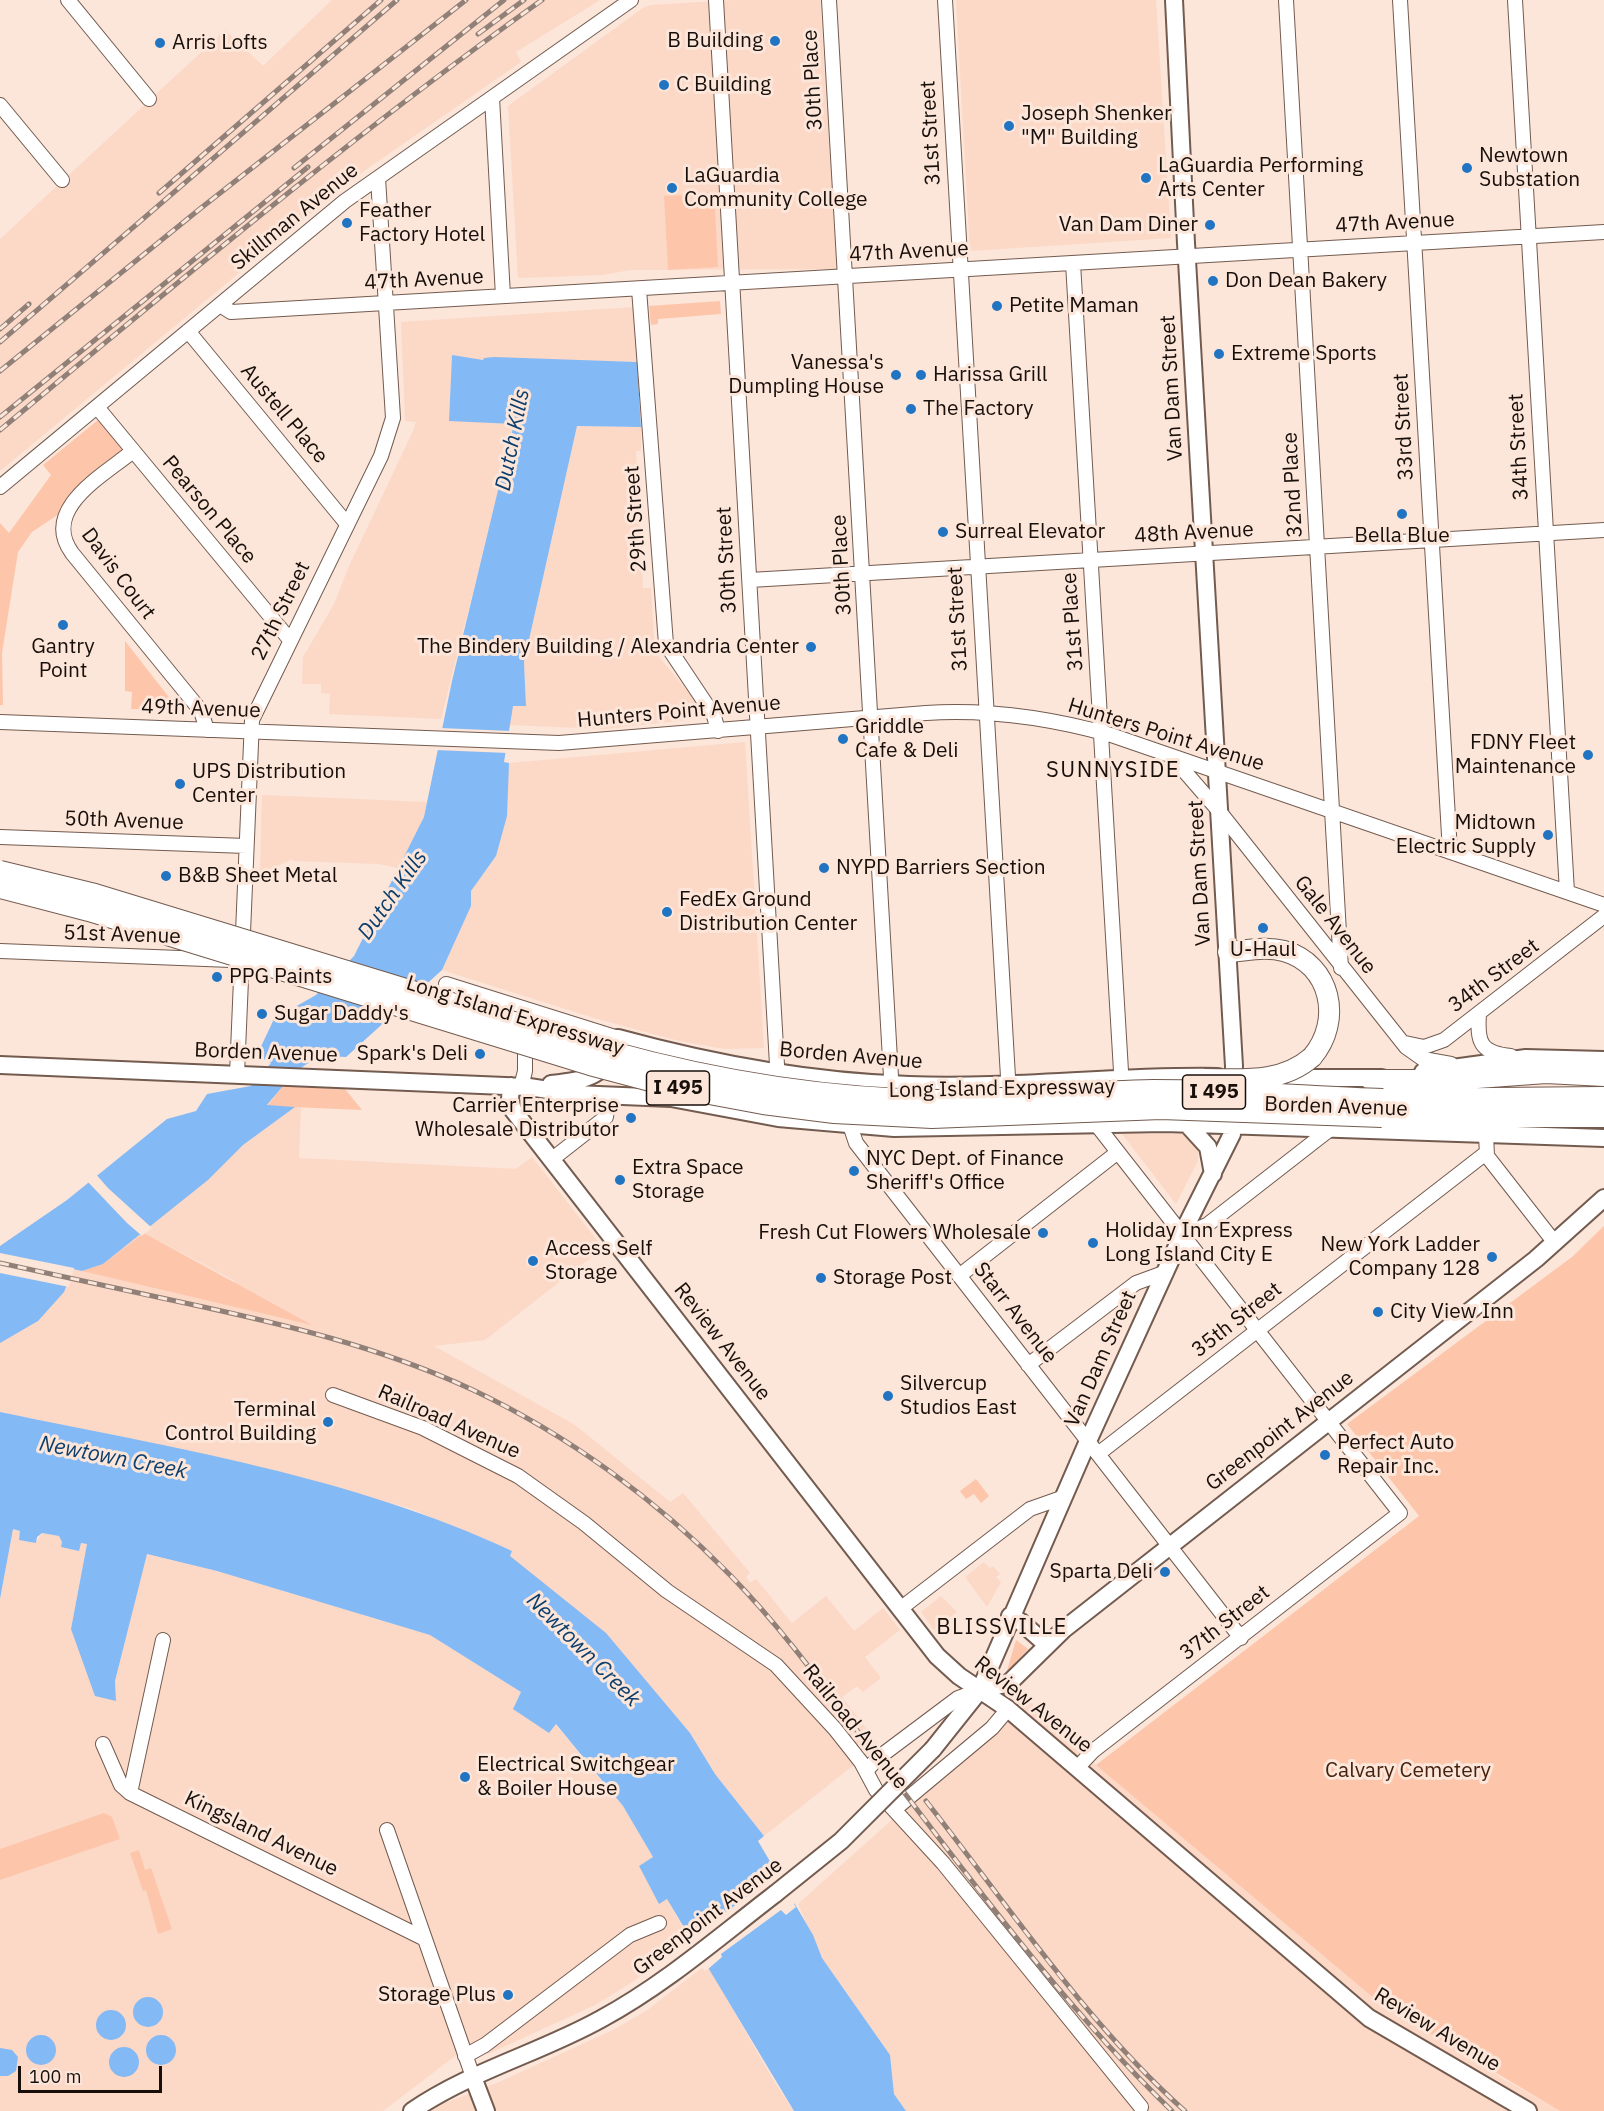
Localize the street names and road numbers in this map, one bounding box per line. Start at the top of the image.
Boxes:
street label: 30th Place [798,29,828,131]
street label: 31st Street [916,80,946,186]
street label: Skillman Avenue [226,158,364,276]
street label: 47th Avenue [1335,207,1455,239]
street label: 47th Avenue [849,236,969,268]
street label: 47th Avenue [364,264,484,296]
street label: Van Dam Street [1156,314,1188,462]
street label: Austell Place [235,359,333,469]
street label: 33rd Street [1389,373,1419,481]
street label: 34th Street [1504,393,1534,501]
street label: 32nd Place [1278,431,1308,539]
street label: Pearson Place [157,451,261,569]
street label: 29th Street [620,465,652,573]
street label: 30th Street [712,506,742,614]
street label: 30th Place [827,514,857,616]
street label: 48th Avenue [1134,517,1254,549]
street label: Davis Court [76,523,160,625]
street label: 27th Street [246,557,316,665]
street label: 31st Street [943,566,973,672]
street label: 31st Place [1057,572,1089,672]
street label: Hunters Point Avenue [576,691,782,733]
street label: Hunters Point Avenue [1065,693,1267,777]
street label: 49th Avenue [141,694,261,724]
street label: Van Dam Street [1184,799,1216,947]
street label: 50th Avenue [64,806,184,836]
street label: Gale Avenue [1289,871,1381,979]
street label: 51st Avenue [63,920,181,950]
street label: 34th Street [1444,934,1544,1018]
street label: Long Island Expressway [403,971,627,1061]
street label: Borden Avenue [778,1037,924,1075]
street label: Borden Avenue [194,1038,338,1068]
road number: I 495 [646,1071,710,1105]
street label: Long Island Expressway [889,1074,1115,1104]
road number: I 495 [1182,1075,1246,1109]
street label: Borden Avenue [1264,1092,1408,1122]
street label: Starr Avenue [968,1257,1062,1369]
street label: 35th Street [1187,1277,1287,1363]
street label: Review Avenue [668,1278,776,1406]
street label: Van Dam Street [1060,1287,1142,1431]
street label: Greenpoint Avenue [1201,1365,1359,1497]
street label: Railroad Avenue [374,1379,524,1465]
street label: 37th Street [1175,1580,1275,1666]
street label: Review Avenue [969,1651,1097,1759]
street label: Railroad Avenue [797,1660,913,1794]
street label: Kingsland Avenue [180,1786,342,1882]
street label: Greenpoint Avenue [628,1853,788,1981]
street label: Review Avenue [1369,1982,1505,2078]

